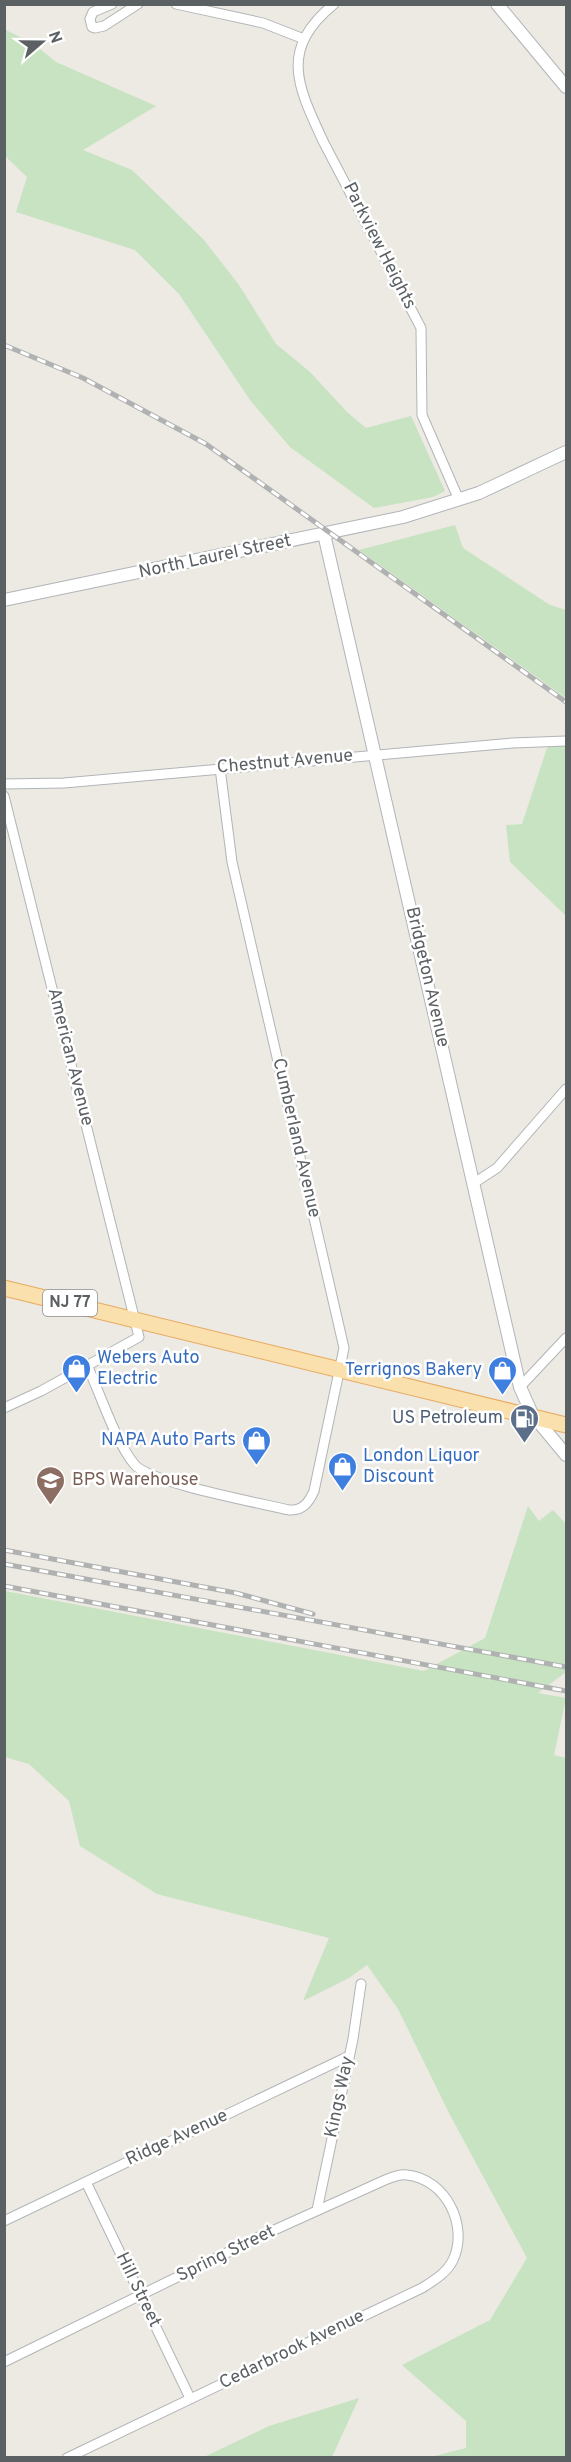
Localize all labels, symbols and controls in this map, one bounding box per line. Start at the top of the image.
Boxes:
north arrow [12,12,72,72]
text: N [43,29,66,46]
street label: Parkview Heights [337,179,421,313]
street label: North Laurel Street [137,530,293,584]
street label: Chestnut Avenue [216,745,354,779]
street label: Bridgeton Avenue [400,905,454,1049]
street label: American Avenue [42,986,98,1128]
street label: Cumberland Avenue [266,1056,326,1220]
road number: NJ 77 [43,1290,97,1316]
place label: Webers Auto Electric [97,1347,199,1391]
shop icon: Webers Auto Electric [60,1352,92,1394]
shop icon: Terrignos Bakery [487,1354,519,1396]
place label: Terrignos Bakery [345,1359,482,1382]
fuel station icon: US Petroleum [508,1402,540,1444]
place label: US Petroleum [392,1407,503,1430]
shop icon: NAPA Auto Parts [241,1424,273,1466]
place label: NAPA Auto Parts [101,1429,236,1452]
place label: London Liquor Discount [363,1445,480,1489]
shop icon: London Liquor Discount [326,1450,358,1492]
school or university icon: BPS Warehouse [35,1464,67,1506]
place label: BPS Warehouse [72,1469,199,1492]
street label: Kings Way [320,2054,360,2140]
street label: Ridge Avenue [122,2104,232,2172]
street label: Spring Street [173,2220,279,2288]
street label: Hill Street [110,2249,166,2331]
street label: Cedarbrook Avenue [216,2305,368,2395]

